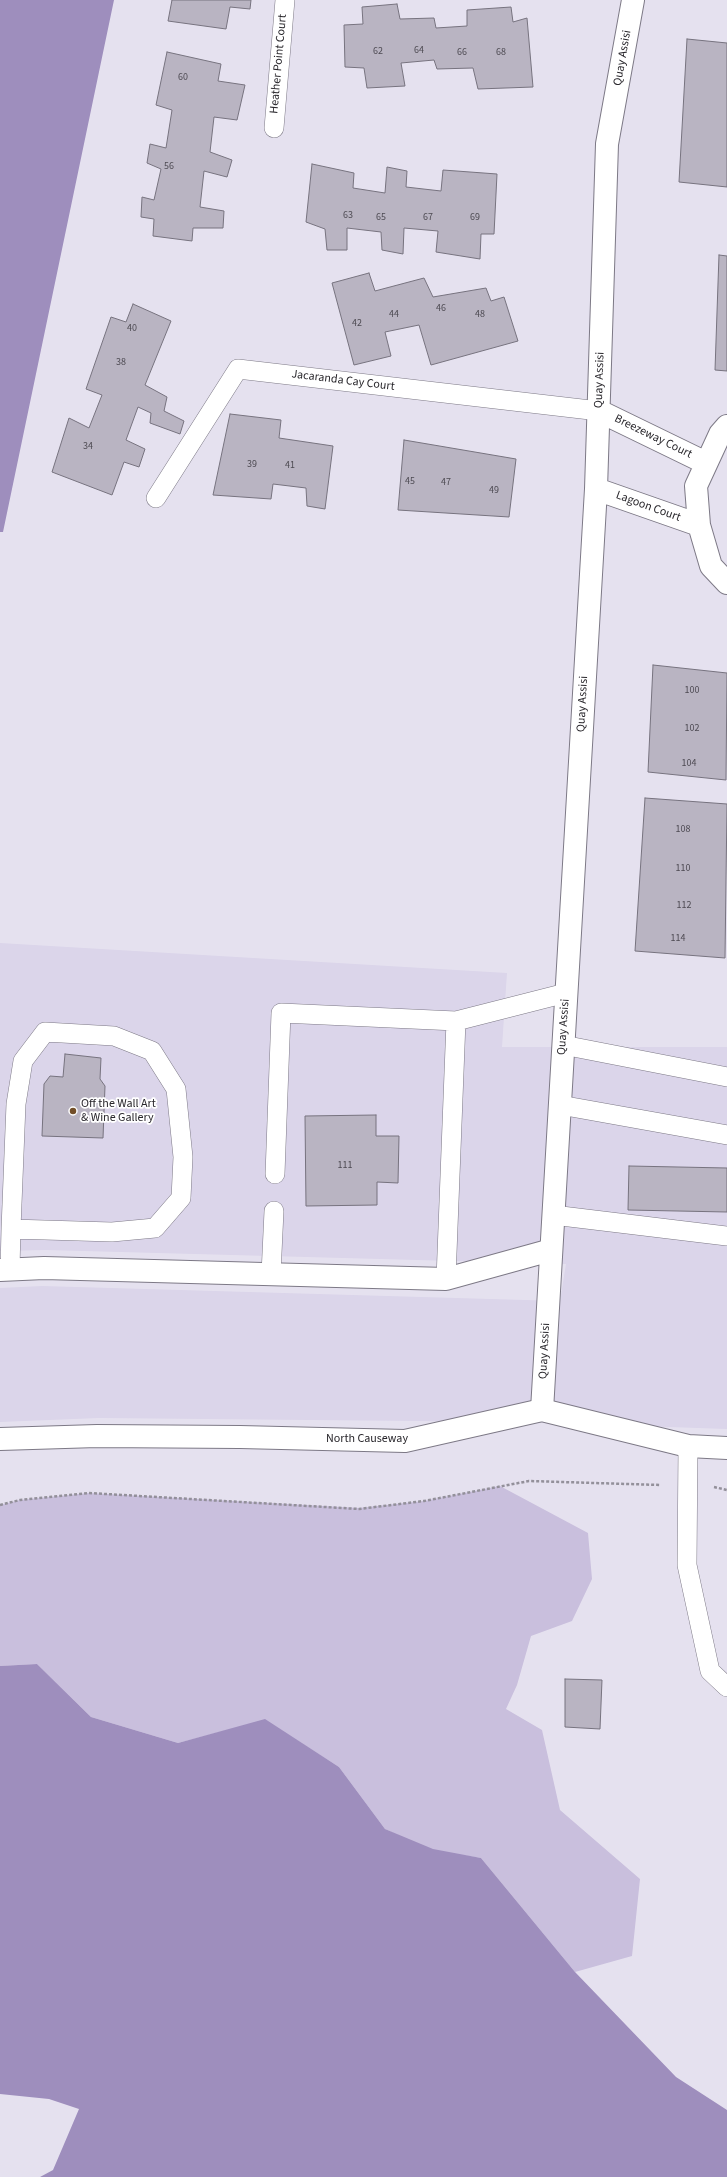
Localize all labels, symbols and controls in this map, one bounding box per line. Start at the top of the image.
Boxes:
street label: Heather Point Court [267,14,291,114]
street label: Quay Assisi [611,29,635,87]
house number: 64 [414,45,424,57]
house number: 62 [373,46,383,58]
house number: 66 [457,47,467,59]
house number: 68 [496,47,506,59]
house number: 60 [178,72,188,84]
house number: 56 [164,161,174,173]
house number: 63 [343,210,353,222]
house number: 65 [376,212,386,224]
house number: 67 [423,212,433,224]
house number: 69 [470,212,480,224]
house number: 46 [436,303,446,315]
house number: 44 [389,309,399,321]
house number: 48 [475,309,485,321]
house number: 42 [352,318,362,330]
house number: 40 [127,323,137,335]
street label: Quay Assisi [592,352,608,408]
house number: 38 [116,357,126,369]
street label: Jacaranda Cay Court [291,368,395,394]
street label: Breezeway Court [612,412,694,462]
house number: 34 [83,441,93,453]
house number: 39 [247,459,257,471]
house number: 41 [285,460,295,472]
house number: 45 [405,476,415,488]
house number: 47 [441,477,451,489]
house number: 49 [489,485,499,497]
street label: Lagoon Court [614,489,682,525]
street label: Quay Assisi [574,675,592,733]
house number: 100 [685,685,699,697]
house number: 102 [685,723,699,735]
house number: 104 [682,758,696,770]
house number: 108 [676,824,690,836]
house number: 110 [676,863,690,875]
house number: 112 [677,900,691,912]
house number: 114 [671,933,685,945]
street label: Quay Assisi [555,998,573,1056]
place label: Off the Wall Art & Wine Gallery [81,1097,156,1125]
marker: Off the Wall Art & Wine Gallery [68,1106,78,1116]
house number: 111 [338,1160,352,1172]
street label: Quay Assisi [536,1322,554,1380]
street label: North Causeway [326,1432,408,1446]

